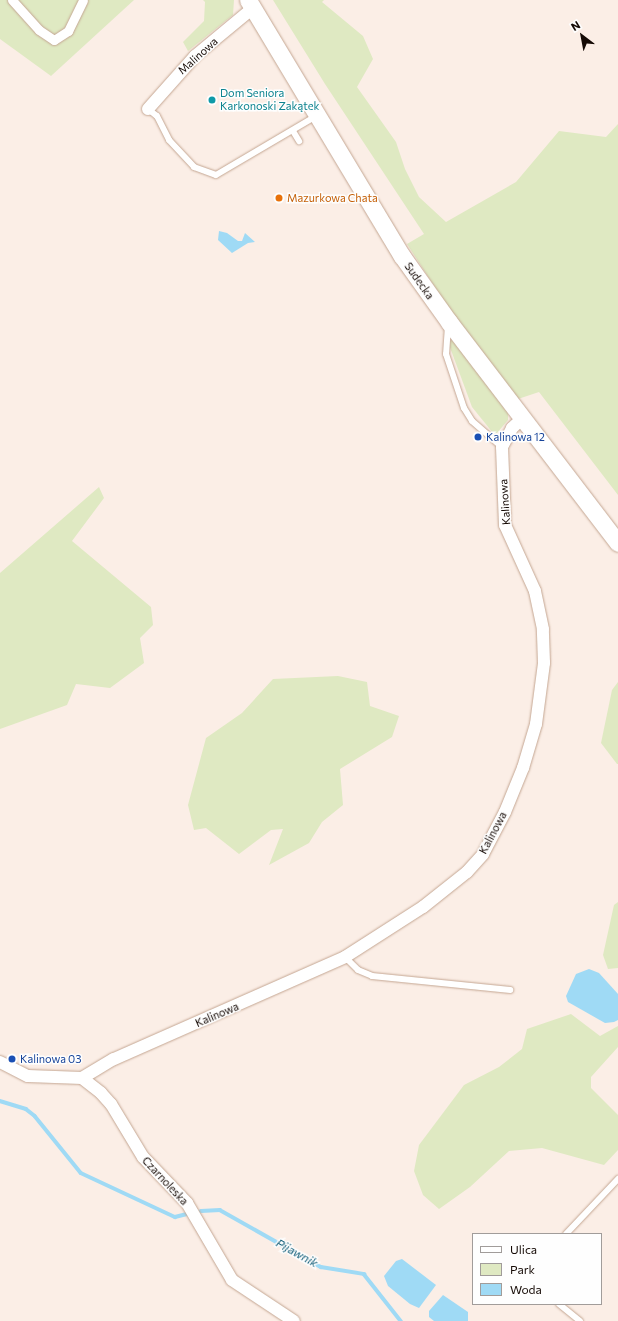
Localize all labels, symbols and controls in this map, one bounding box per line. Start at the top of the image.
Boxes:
north arrow [562,16,602,56]
text: N [568,18,582,33]
street label: Malinowa [175,35,221,77]
place label: Dom Seniora Karkonoski Zakątek [220,87,320,113]
marker: Dom Seniora Karkonoski Zakątek [207,95,217,105]
place label: Mazurkowa Chata [287,191,378,205]
marker: Mazurkowa Chata [274,193,284,203]
street label: Sudecka [402,260,436,302]
place label: Kalinowa 12 [486,430,545,444]
marker: Kalinowa 12 [473,432,483,442]
street label: Kalinowa [497,479,513,525]
street label: Kalinowa [476,810,510,856]
street label: Kalinowa [193,1000,241,1030]
place label: Kalinowa 03 [20,1052,81,1066]
marker: Kalinowa 03 [7,1054,17,1064]
street label: Czarnoleska [139,1154,191,1208]
legend [472,1233,602,1305]
water label: Pijawnik [273,1236,321,1270]
text: Ulica [510,1242,537,1256]
text: Park [510,1262,535,1276]
text: Woda [510,1282,542,1296]

